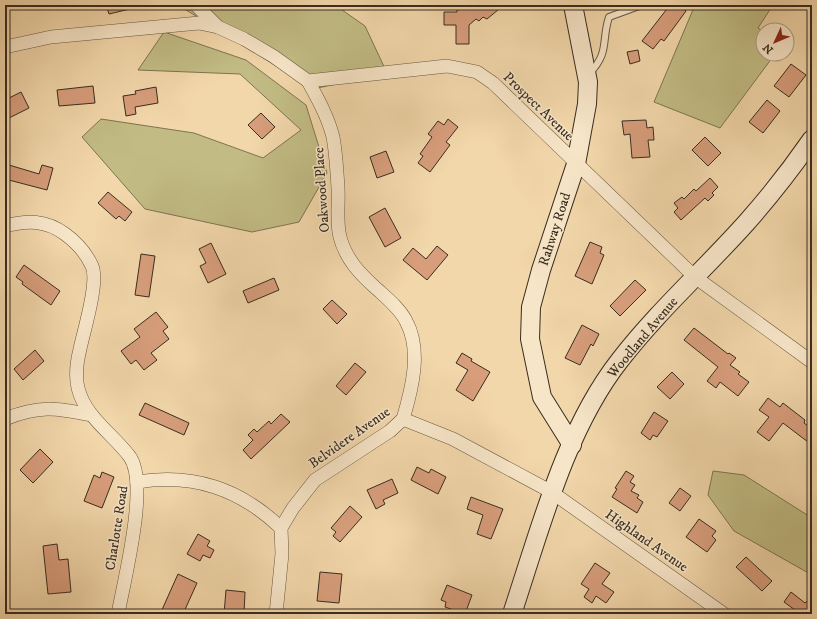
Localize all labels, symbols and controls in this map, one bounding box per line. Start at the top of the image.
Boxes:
north arrow [755,22,795,62]
text: N [760,40,777,56]
street label: Prospect Avenue [499,68,578,145]
street label: Oakwood Place [310,147,334,233]
street label: Rahway Road [535,190,575,268]
street label: Woodland Avenue [603,293,682,383]
street label: Belvidere Avenue [305,403,394,473]
street label: Charlotte Road [101,485,133,572]
street label: Highland Avenue [601,506,692,576]

